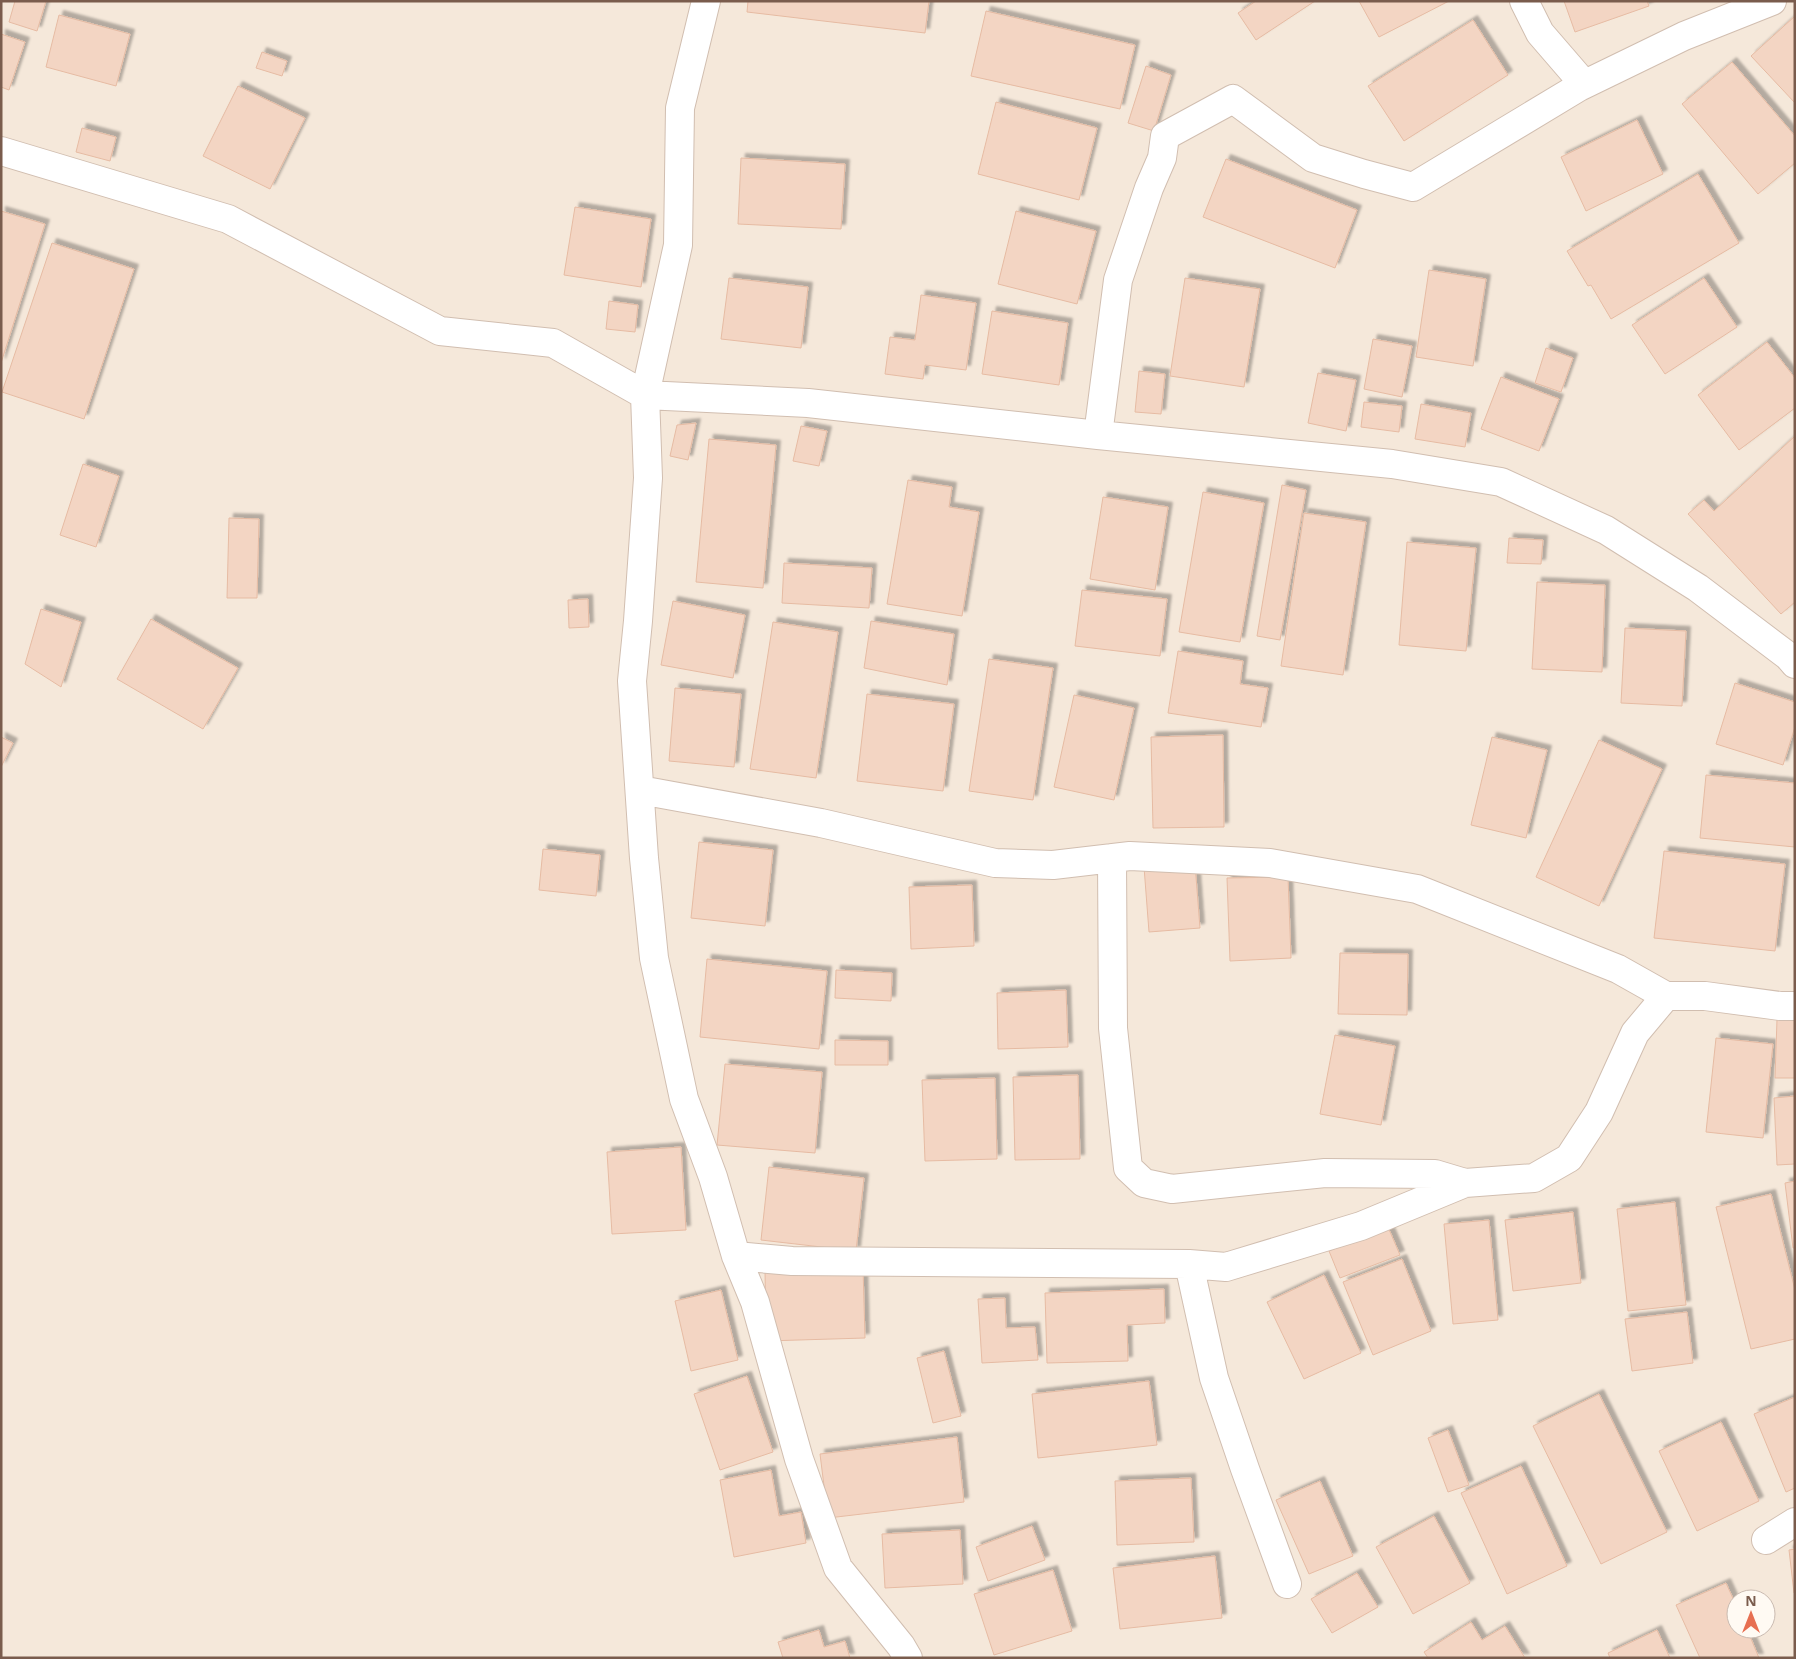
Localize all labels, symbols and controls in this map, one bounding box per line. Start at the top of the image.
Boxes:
north arrow [1726,1589,1776,1639]
text: N [1745,1591,1757,1610]

